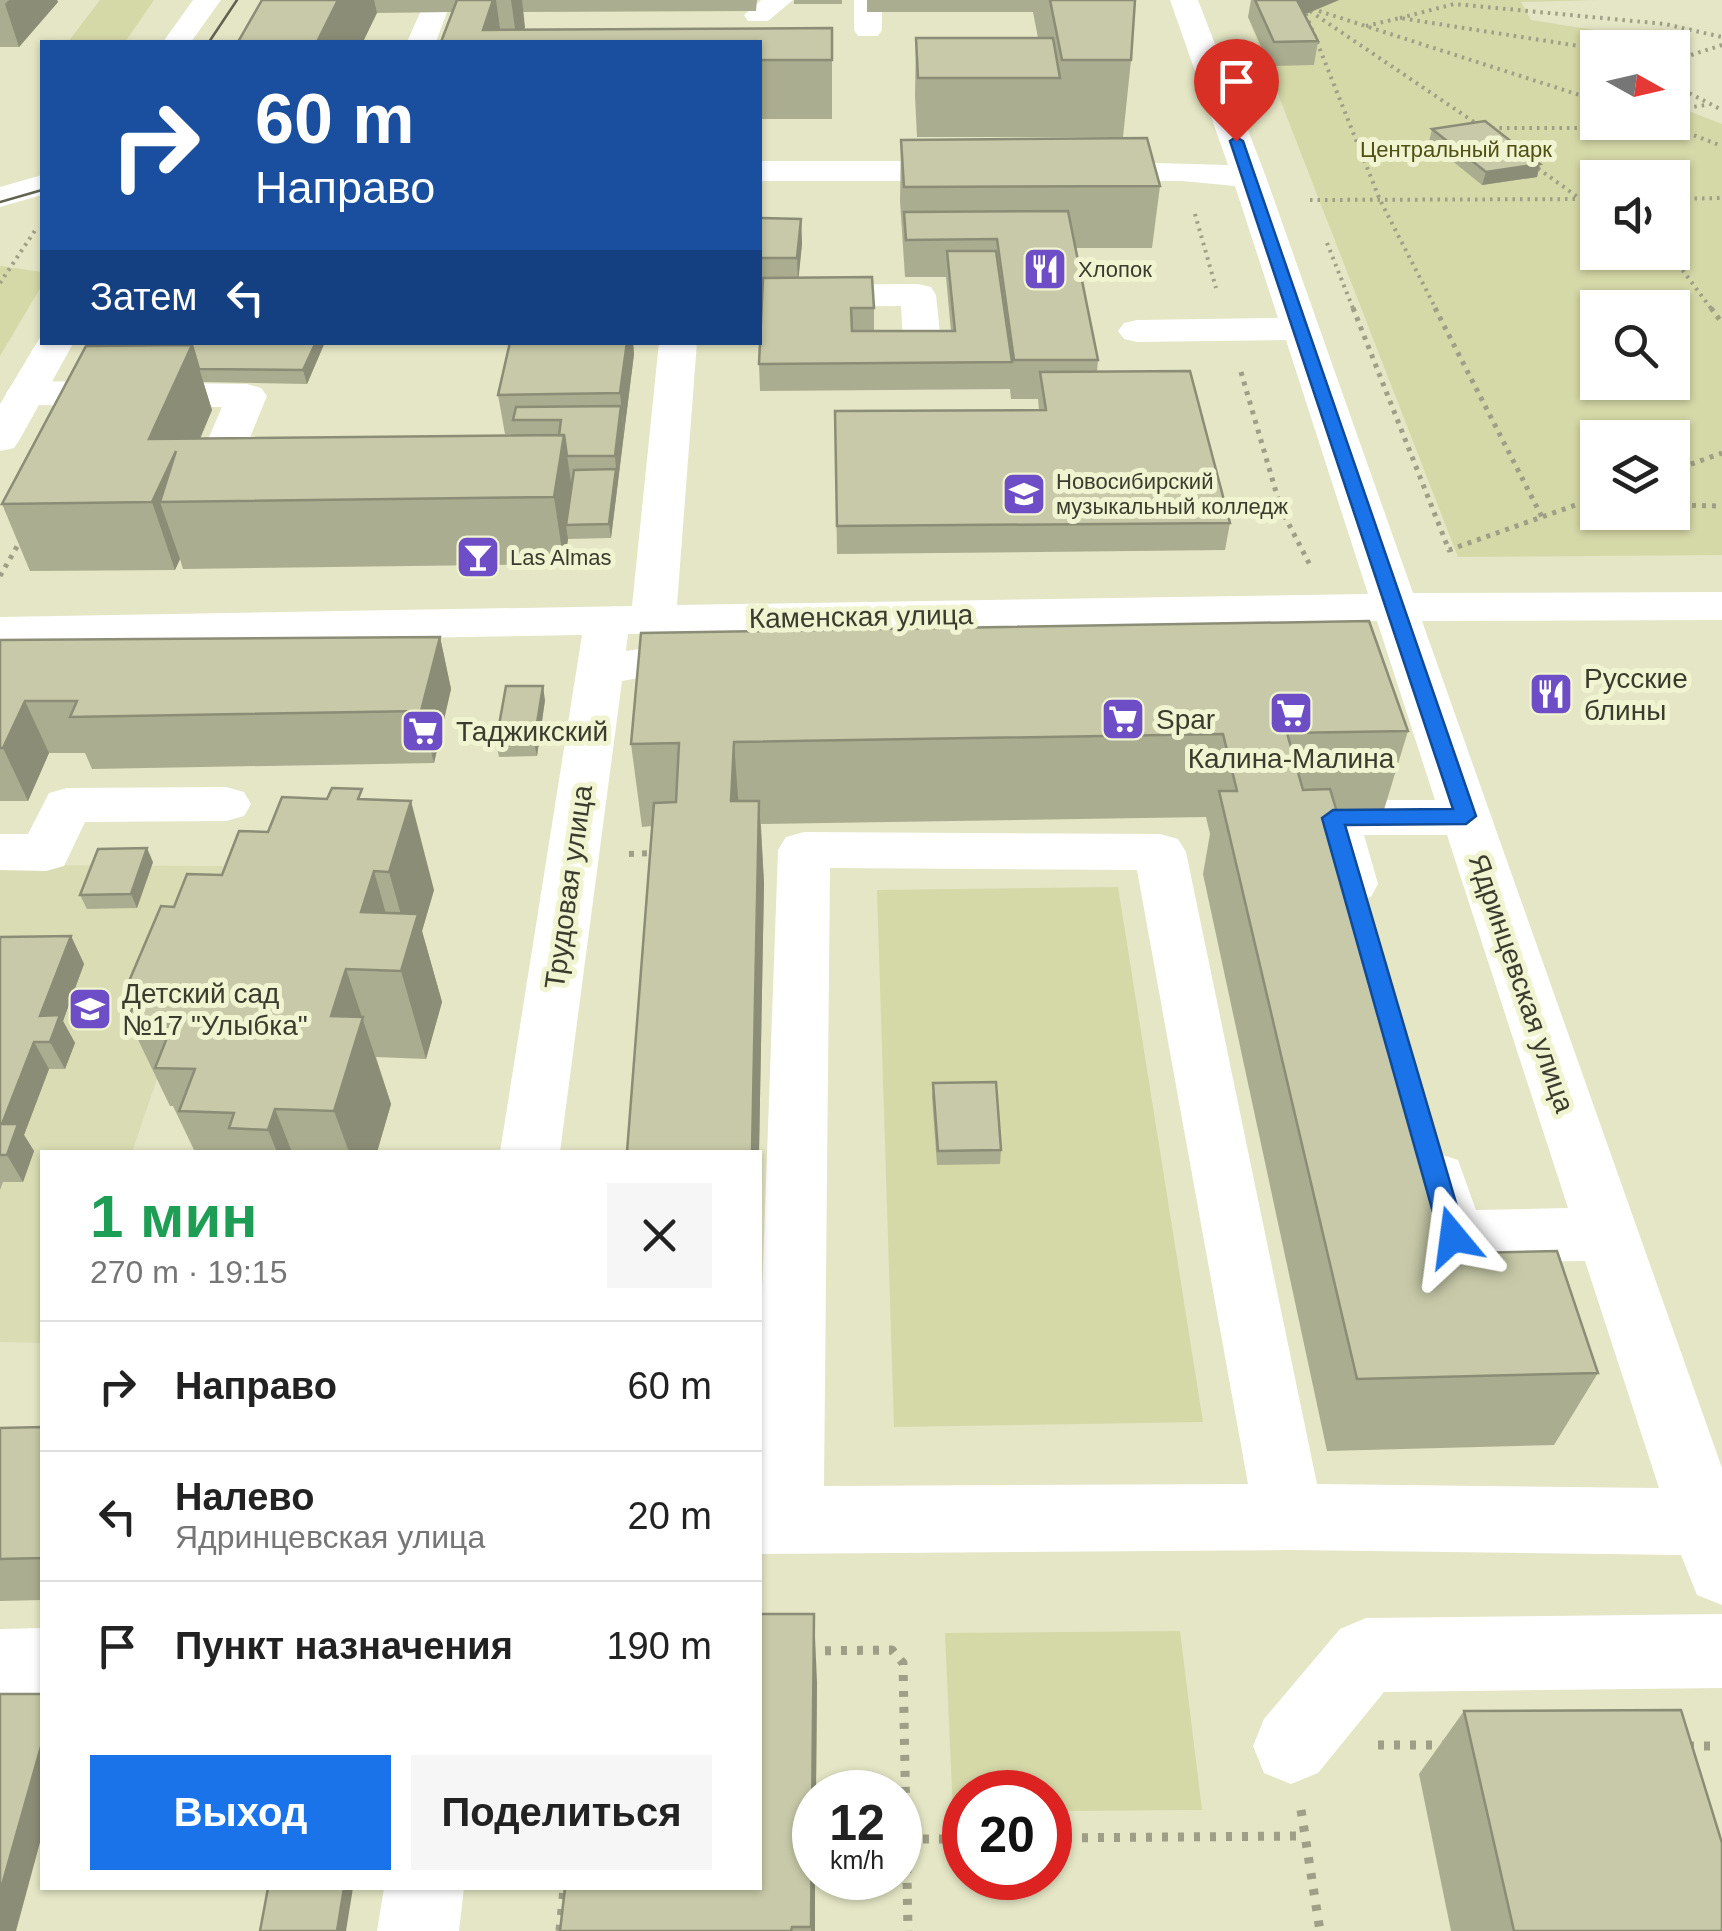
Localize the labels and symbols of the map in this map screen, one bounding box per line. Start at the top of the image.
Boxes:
north arrow [1580,30,1690,140]
pin [1194,39,1279,142]
park label: Центральный парк [1360,137,1552,162]
restaurant icon: Хлопок [1022,246,1068,292]
place label: Хлопок [1078,257,1152,282]
place label: Новосибирский музыкальный колледж [1056,469,1288,519]
school or university icon: Новосибирский музыкальный колледж [1001,471,1047,517]
bar icon: Las Almas [455,534,501,580]
place label: Las Almas [510,545,612,570]
street label: Каменская улица [748,599,974,634]
place label: Русские блины [1584,663,1688,726]
restaurant icon: Русские блины [1528,671,1574,717]
supermarket icon: Калина-Малина [1268,690,1314,736]
supermarket icon: Spar [1100,696,1146,742]
place label: Spar [1156,704,1215,735]
supermarket icon: Таджикский [400,708,446,754]
place label: Таджикский [456,716,608,747]
place label: Калина-Малина [1188,743,1395,774]
street label: Трудовая улица [539,783,598,991]
street label: Ядринцевская улица [1463,850,1581,1117]
place label: Детский сад №17 "Улыбка" [122,978,308,1041]
school or university icon: Детский сад №17 "Улыбка" [67,986,113,1032]
position arrow [1401,1185,1505,1289]
speed limit sign: 20 [942,1770,1072,1900]

